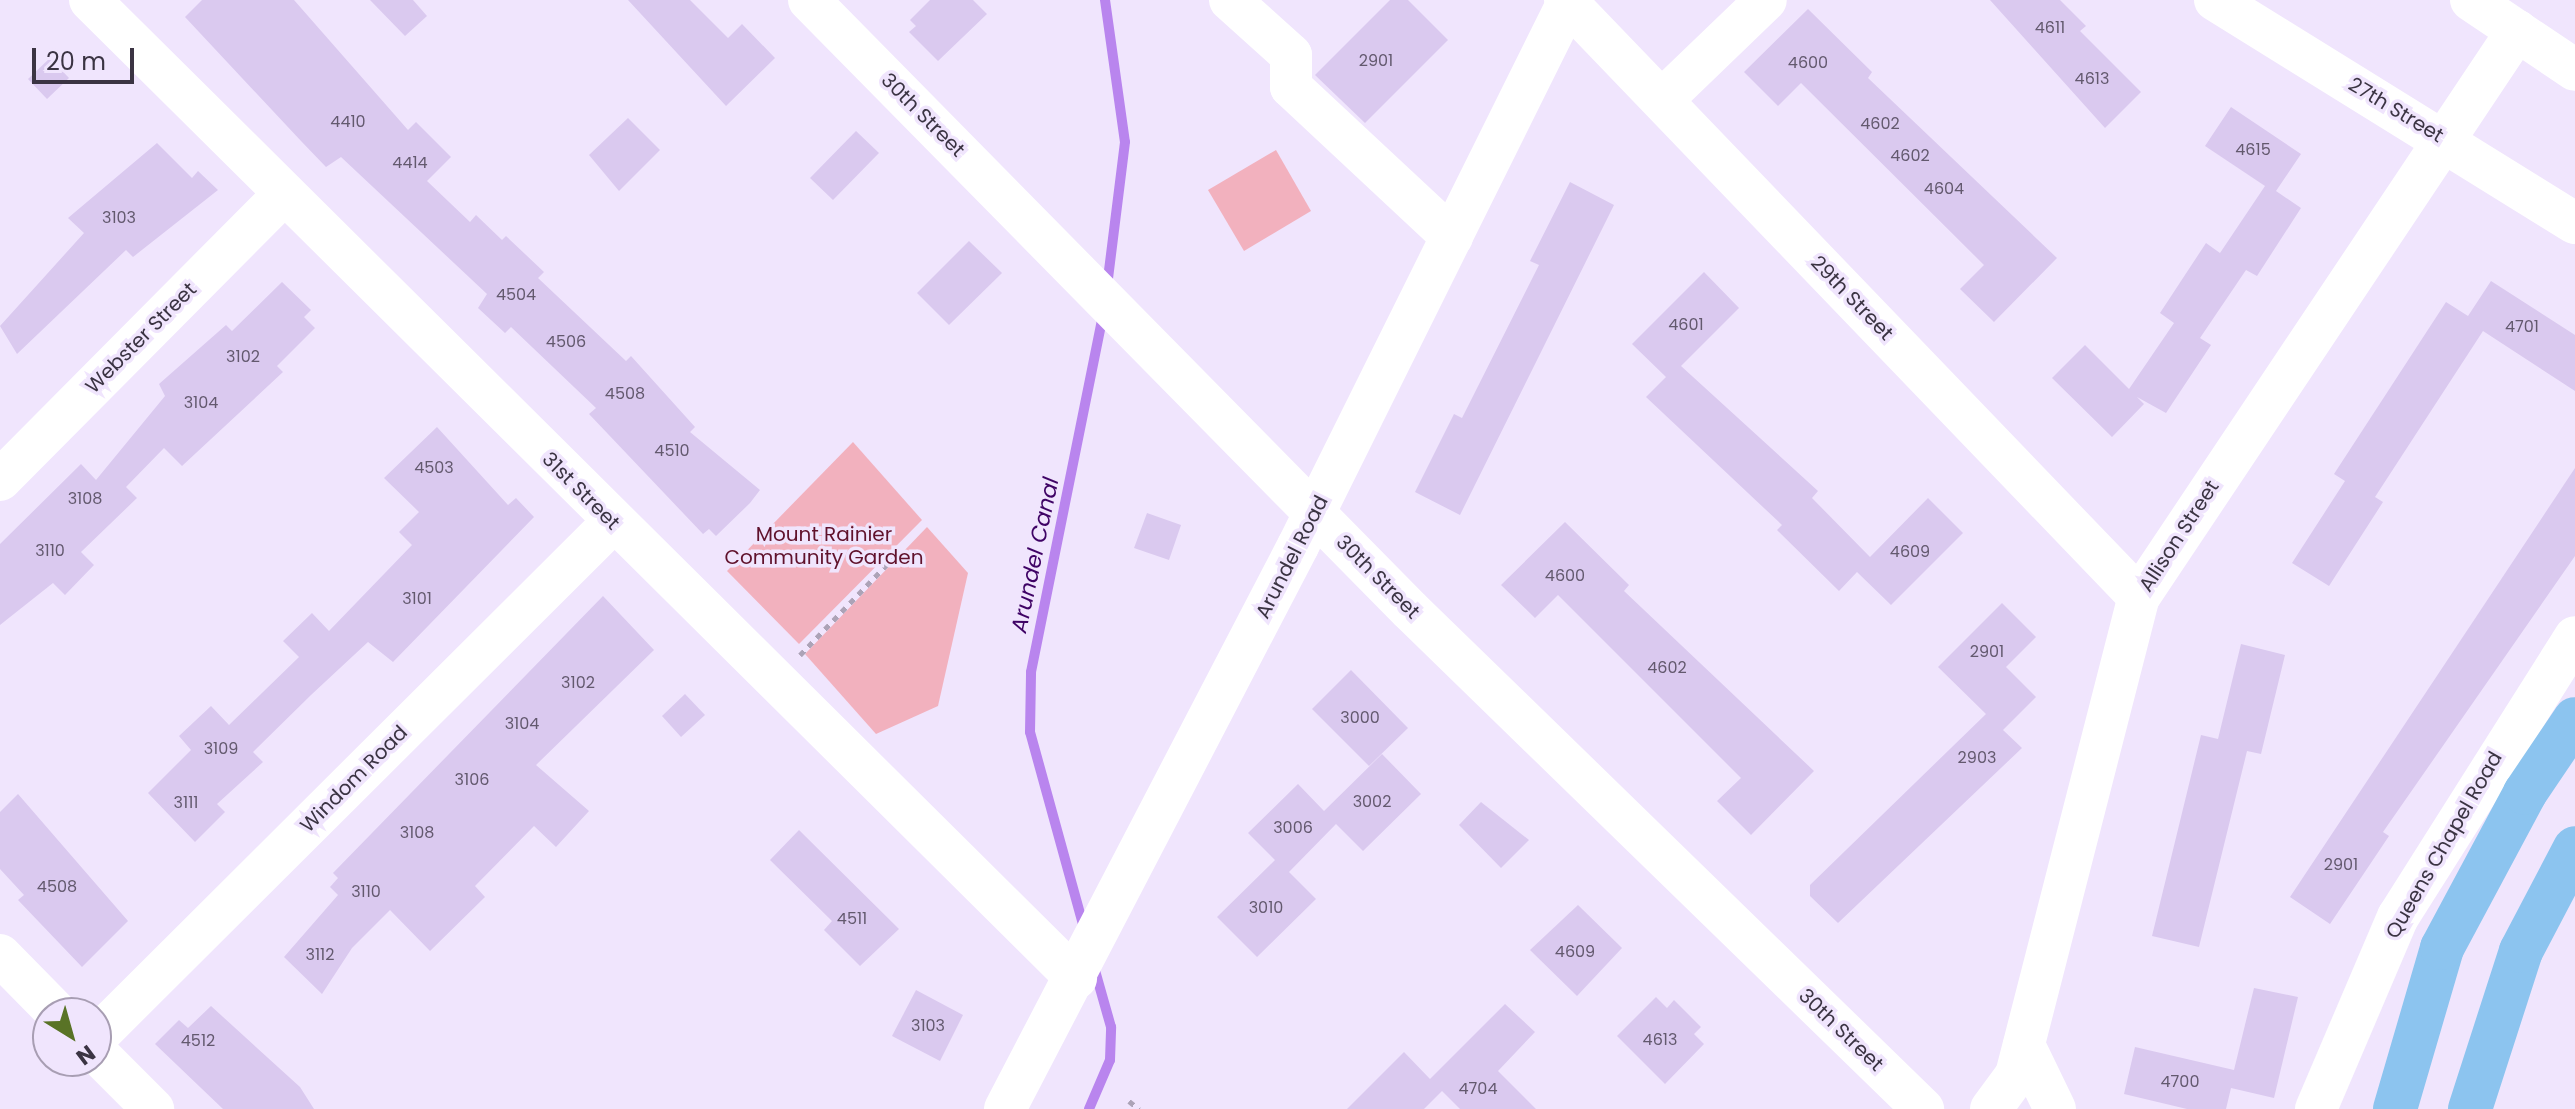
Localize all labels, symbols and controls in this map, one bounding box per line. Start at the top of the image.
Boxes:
house number: 4611 [2035,18,2065,38]
scale bar [36,32,138,82]
text: 20 m [46,45,106,78]
house number: 2901 [1359,51,1393,71]
house number: 4600 [1788,53,1828,73]
street label: 30th Street [876,68,970,162]
house number: 4613 [2075,69,2109,89]
street label: 27th Street [2344,72,2448,148]
house number: 4410 [330,112,366,132]
house number: 4602 [1860,114,1900,134]
house number: 4615 [2235,140,2271,160]
house number: 4602 [1890,146,1930,166]
house number: 4414 [392,153,428,173]
house number: 4604 [1924,179,1964,199]
house number: 3103 [102,208,136,228]
street label: 29th Street [1806,251,1898,345]
street label: Webster Street [81,278,201,398]
house number: 4504 [496,285,536,305]
house number: 4601 [1668,315,1704,335]
house number: 4701 [2505,317,2539,337]
house number: 4506 [546,332,586,352]
house number: 3102 [226,347,260,367]
house number: 4508 [605,384,645,404]
house number: 3104 [184,393,218,413]
house number: 4510 [654,441,690,461]
street label: 31st Street [537,447,625,535]
house number: 4503 [414,458,454,478]
water label: Arundel Canal [1006,475,1064,635]
street label: Allison Street [2134,476,2224,596]
house number: 3108 [68,489,102,509]
street label: Arundel Road [1251,492,1333,622]
park label: Mount Rainier Community Garden [724,522,924,569]
street label: 30th Street [1331,530,1425,624]
house number: 3110 [35,541,65,561]
house number: 4609 [1890,542,1930,562]
house number: 4600 [1545,566,1585,586]
house number: 3101 [402,589,432,609]
house number: 2901 [1970,642,2004,662]
house number: 4602 [1647,658,1687,678]
house number: 3102 [561,673,595,693]
house number: 3000 [1340,708,1380,728]
house number: 3104 [505,714,539,734]
street label: Windom Road [295,720,413,838]
house number: 3109 [204,739,238,759]
street label: Queens Chapel Road [2381,747,2507,943]
house number: 2903 [1958,748,1996,768]
house number: 3106 [455,770,489,790]
house number: 3002 [1353,792,1391,812]
house number: 3111 [174,793,198,813]
house number: 3006 [1273,818,1313,838]
house number: 3108 [400,823,434,843]
house number: 2901 [2324,855,2358,875]
house number: 4508 [37,877,77,897]
house number: 3110 [351,882,381,902]
house number: 3010 [1249,898,1283,918]
house number: 4511 [837,909,867,929]
house number: 4609 [1555,942,1595,962]
house number: 3112 [306,945,334,965]
street label: 30th Street [1794,984,1888,1076]
north arrow [32,997,112,1077]
house number: 3103 [911,1016,945,1036]
house number: 4613 [1643,1030,1677,1050]
house number: 4512 [181,1031,215,1051]
text: N [70,1038,101,1072]
house number: 4700 [2161,1072,2199,1092]
house number: 4704 [1459,1079,1497,1099]

